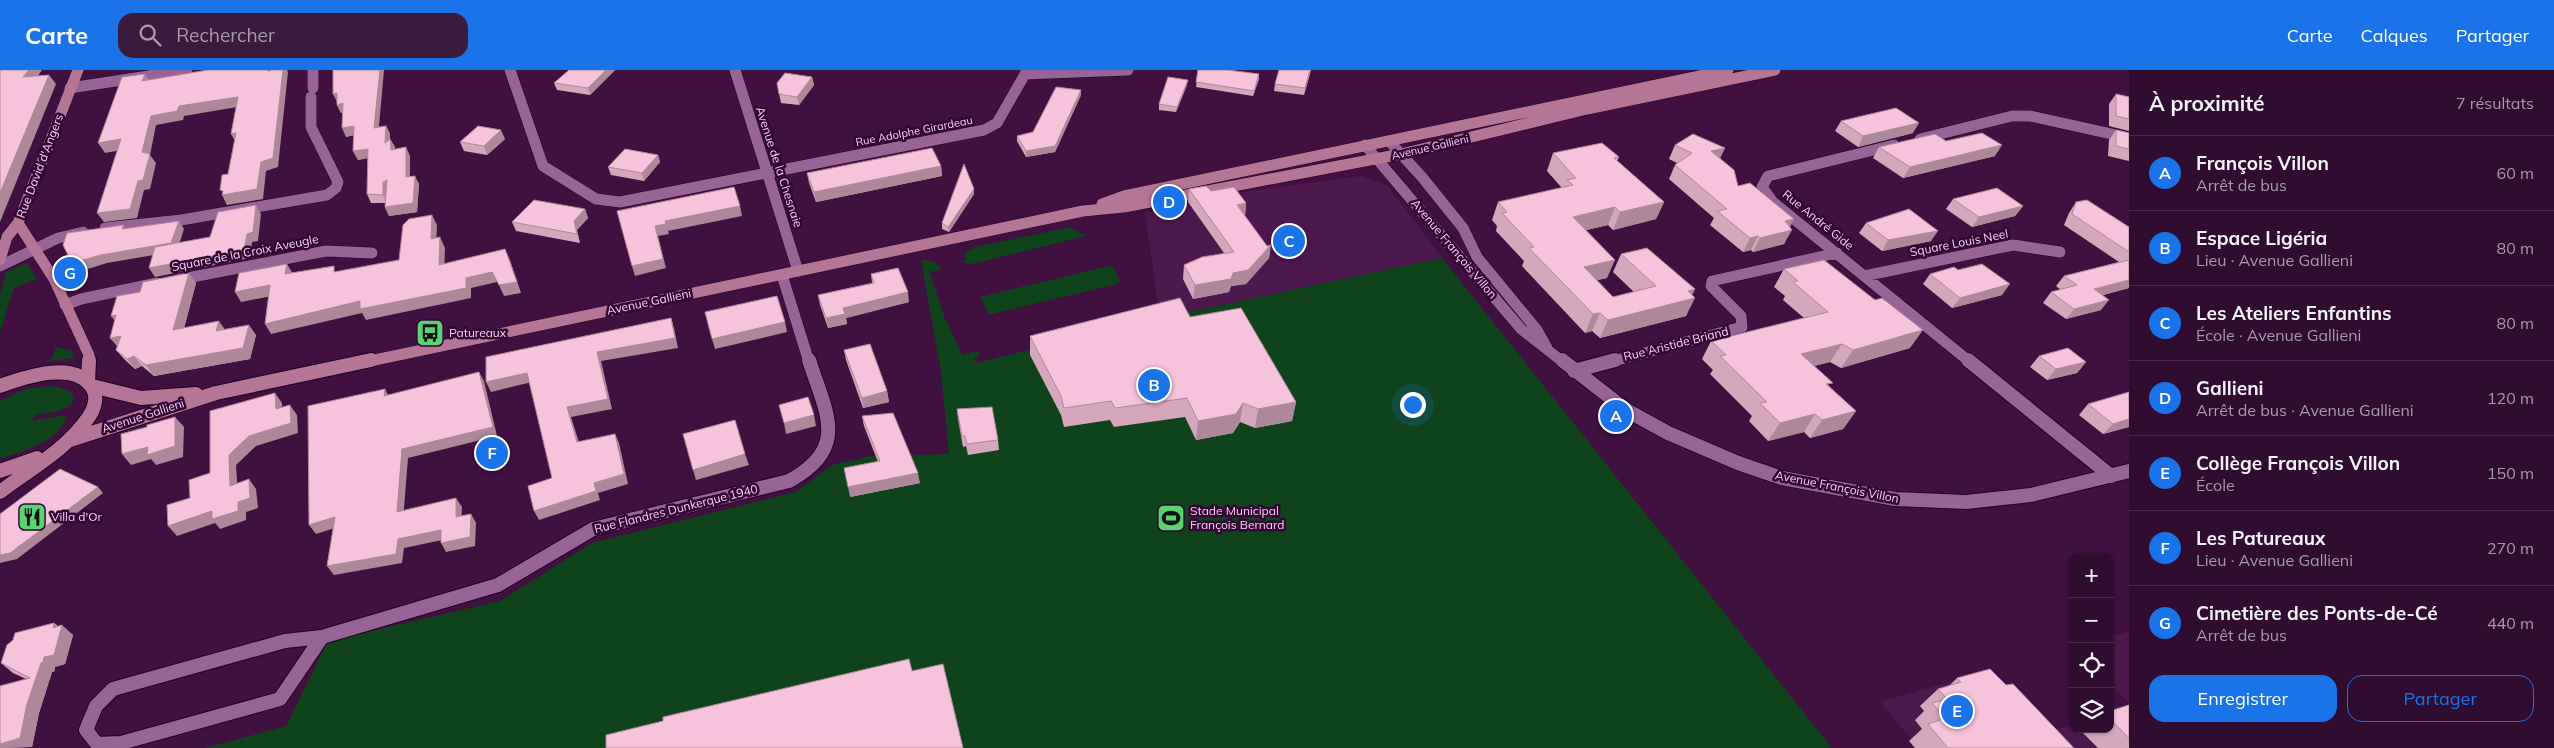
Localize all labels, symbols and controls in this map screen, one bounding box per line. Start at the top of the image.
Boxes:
search box [118,13,468,58]
text: Carte [25,20,88,50]
icon: search [136,21,164,49]
text: Rechercher [176,23,275,47]
text: Carte [2287,24,2333,47]
text: Calques [2361,24,2428,47]
text: Partager [2456,24,2529,47]
text: À proximité [2149,90,2265,116]
text: 7 résultats [2456,93,2534,113]
street label: Avenue de la Chesnaie [753,104,806,229]
street label: Rue David d'Angers [13,112,66,220]
street label: Rue Adolphe Girardeau [854,113,974,149]
street label: Avenue Gallieni [1390,131,1470,163]
text: François Villon [2196,151,2329,175]
text: A [2159,163,2171,183]
text: 60 m [2497,163,2534,183]
text: Arrêt de bus [2196,175,2287,195]
pin: D [1153,183,1185,221]
street label: Rue André Gide [1780,186,1857,253]
street label: Avenue François Villon [1408,196,1500,302]
pin: C [1273,222,1305,260]
street label: Square Louis Neel [1908,226,2009,259]
text: Espace Ligéria [2196,226,2327,250]
street label: Square de la Croix Aveugle [170,231,320,274]
text: B [2159,238,2171,258]
text: 80 m [2497,238,2534,258]
text: Lieu · Avenue Gallieni [2196,250,2353,270]
pin: G [54,254,86,292]
street label: Avenue Gallieni [605,285,693,318]
text: Les Ateliers Enfantins [2196,301,2392,325]
text: C [2160,313,2170,333]
text: 80 m [2497,313,2534,333]
bus stop icon: Patureaux [415,318,445,348]
street label: Rue Aristide Briand [1622,323,1730,364]
place label: Patureaux [449,325,507,340]
text: École · Avenue Gallieni [2196,325,2361,345]
pin: B [1138,366,1170,404]
text: Gallieni [2196,376,2264,400]
text: D [2159,388,2171,408]
text: 120 m [2487,388,2534,408]
your location [1400,392,1426,418]
street label: Avenue Gallieni [100,395,186,436]
pin: A [1600,397,1632,435]
text: Arrêt de bus · Avenue Gallieni [2196,400,2414,420]
pin: F [476,434,508,472]
text: Collège François Villon [2196,451,2400,475]
text: E [2160,463,2170,483]
text: 150 m [2487,463,2534,483]
street label: Avenue François Villon [1774,467,1900,506]
text: École [2196,475,2235,495]
street label: Rue Flandres Dunkerque 1940 [592,481,759,536]
restaurant icon: Villa d'Or [17,502,47,532]
sports icon: Stade Municipal François Bernard [1156,503,1186,533]
place label: Stade Municipal François Bernard [1190,503,1285,532]
place label: Villa d'Or [51,509,102,524]
text: Les Patureaux [2196,526,2325,550]
text: F [2160,538,2170,558]
text: 270 m [2487,538,2534,558]
text: Lieu · Avenue Gallieni [2196,550,2353,570]
map controls [2069,553,2114,733]
button: + [2069,553,2114,598]
button: − [2069,598,2114,643]
text: Cimetière des Ponts-de-Cé [2196,601,2438,625]
text: G [2159,613,2171,633]
text: 440 m [2487,613,2534,633]
text: Arrêt de bus [2196,625,2287,645]
button: locate [2069,643,2114,688]
button: Enregistrer [2149,675,2337,722]
button: Partager [2347,675,2534,722]
button: layers [2069,688,2114,733]
pin: E [1941,692,1973,730]

